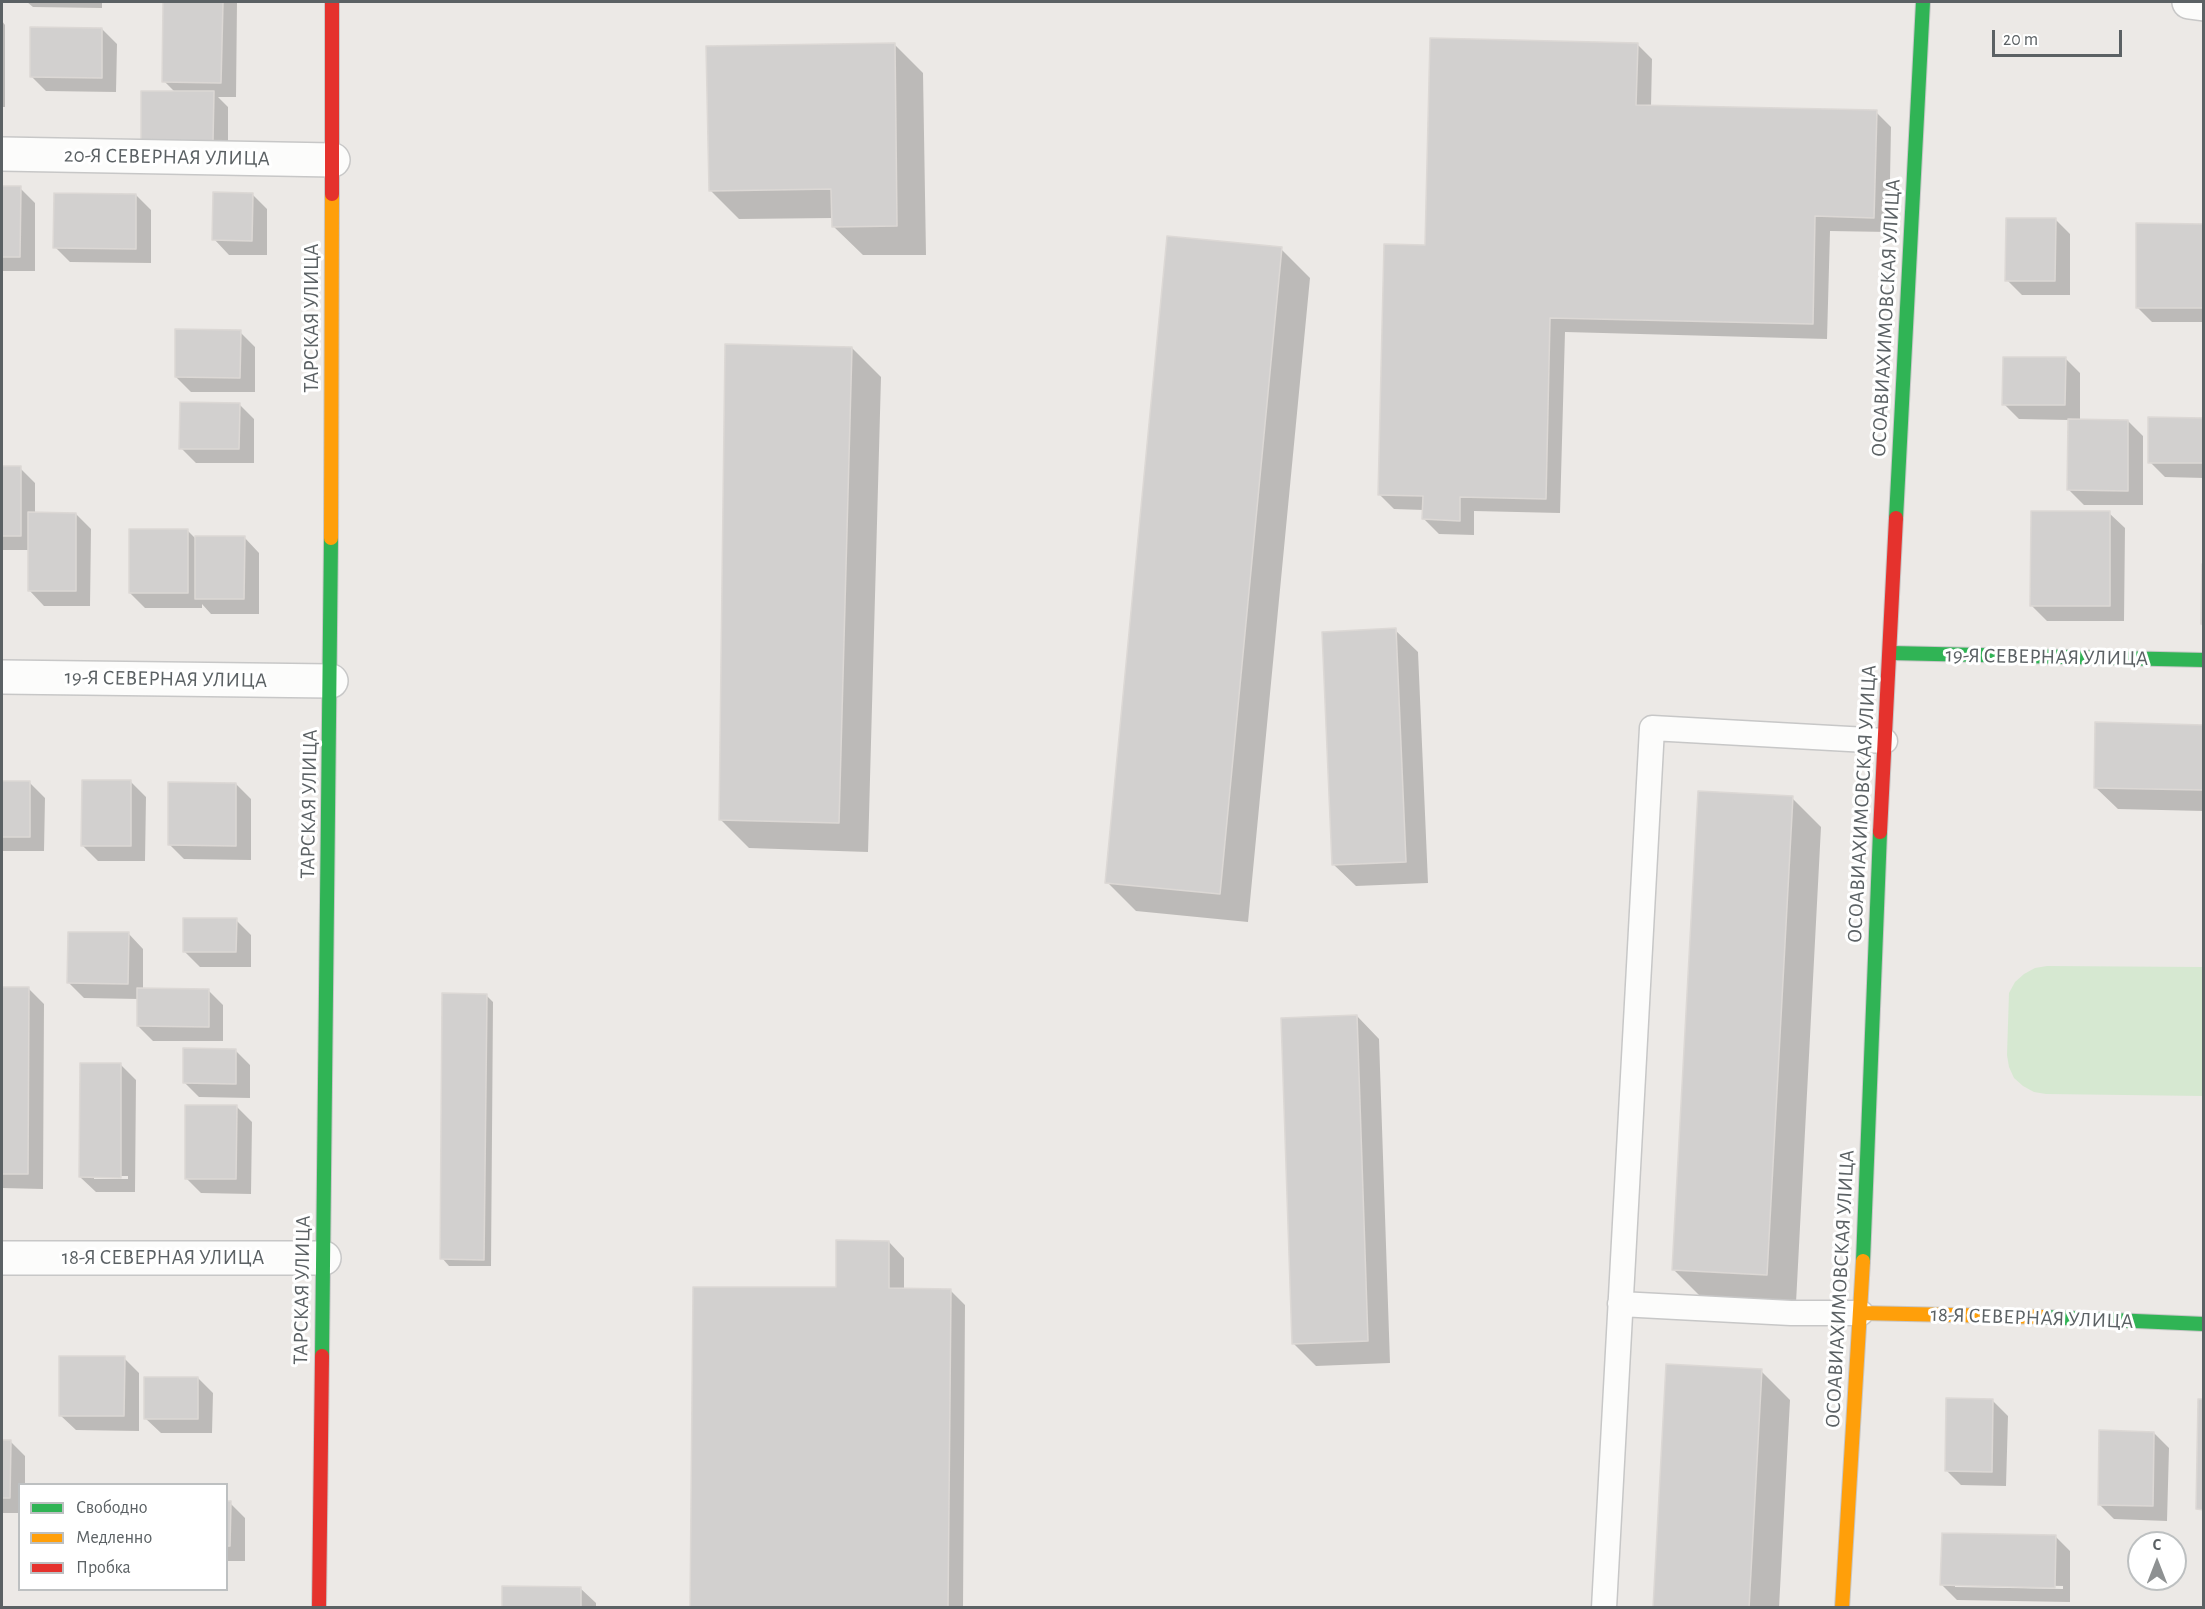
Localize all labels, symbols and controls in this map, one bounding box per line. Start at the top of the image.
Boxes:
scale bar [1995,18,2126,56]
text: 20 m [2003,31,2038,49]
street label: 20-Я СЕВЕРНАЯ УЛИЦА [64,143,270,171]
street label: ОСОАВИАХИМОВСКАЯ УЛИЦА [1866,178,1906,458]
street label: ТАРСКАЯ УЛИЦА [299,243,325,393]
street label: 19-Я СЕВЕРНАЯ УЛИЦА [1946,643,2148,671]
street label: ОСОАВИАХИМОВСКАЯ УЛИЦА [1842,664,1882,944]
street label: 19-Я СЕВЕРНАЯ УЛИЦА [65,665,267,693]
street label: ТАРСКАЯ УЛИЦА [295,729,323,879]
street label: ОСОАВИАХИМОВСКАЯ УЛИЦА [1820,1149,1860,1429]
street label: ТАРСКАЯ УЛИЦА [288,1215,316,1365]
street label: 18-Я СЕВЕРНАЯ УЛИЦА [62,1245,264,1271]
street label: 18-Я СЕВЕРНАЯ УЛИЦА [1930,1302,2134,1334]
legend [18,1483,228,1591]
text: Свободно [76,1499,148,1517]
text: Медленно [76,1529,152,1547]
north arrow [2127,1531,2187,1591]
text: С [2153,1537,2161,1553]
text: Пробка [76,1559,131,1577]

